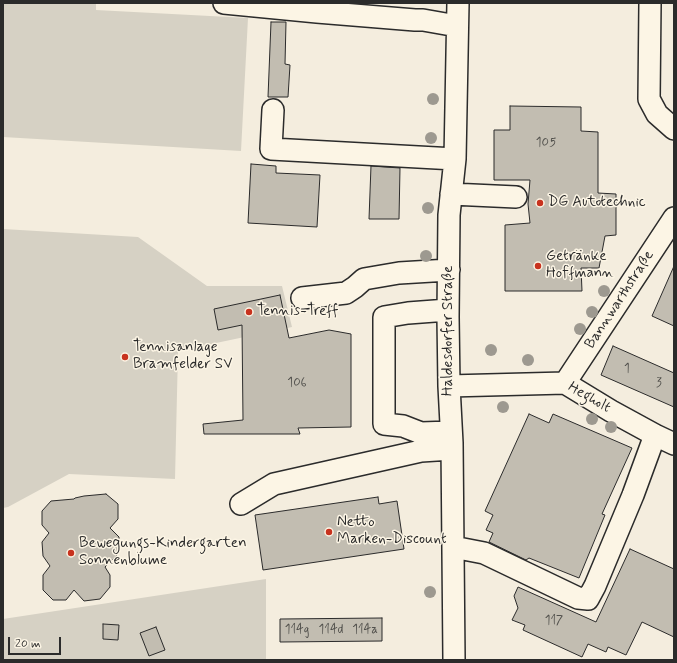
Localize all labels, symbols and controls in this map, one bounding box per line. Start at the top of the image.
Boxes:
house number: 105 [536,135,556,151]
place label: DG Autotechnic [548,194,646,212]
marker: DG Autotechnic [535,198,545,208]
street label: Bannwarthstraße [582,247,658,353]
place label: Getränke Hoffmann [546,248,614,283]
marker: Getränke Hoffmann [533,261,543,271]
street label: Haldesdorfer Straße [440,266,458,396]
place label: Tennis-Treff [257,303,339,321]
marker: Tennis-Treff [244,307,254,317]
place label: Tennisanlage Bramfelder SV [133,339,233,374]
marker: Tennisanlage Bramfelder SV [120,352,130,362]
house number: 1 [624,361,630,377]
house number: 106 [287,375,307,391]
house number: 3 [656,375,662,391]
street label: Hegholt [564,379,614,417]
place label: Netto Marken-Discount [337,514,447,549]
marker: Netto Marken-Discount [324,527,334,537]
place label: Bewegungs-Kindergarten Sonnenblume [79,535,247,570]
marker: Bewegungs-Kindergarten Sonnenblume [66,548,76,558]
house number: 117 [545,613,563,629]
house number: 114g [285,622,309,638]
house number: 114d [318,622,344,638]
house number: 114a [352,622,378,638]
scale bar [10,629,63,655]
text: 20 m [15,636,41,652]

